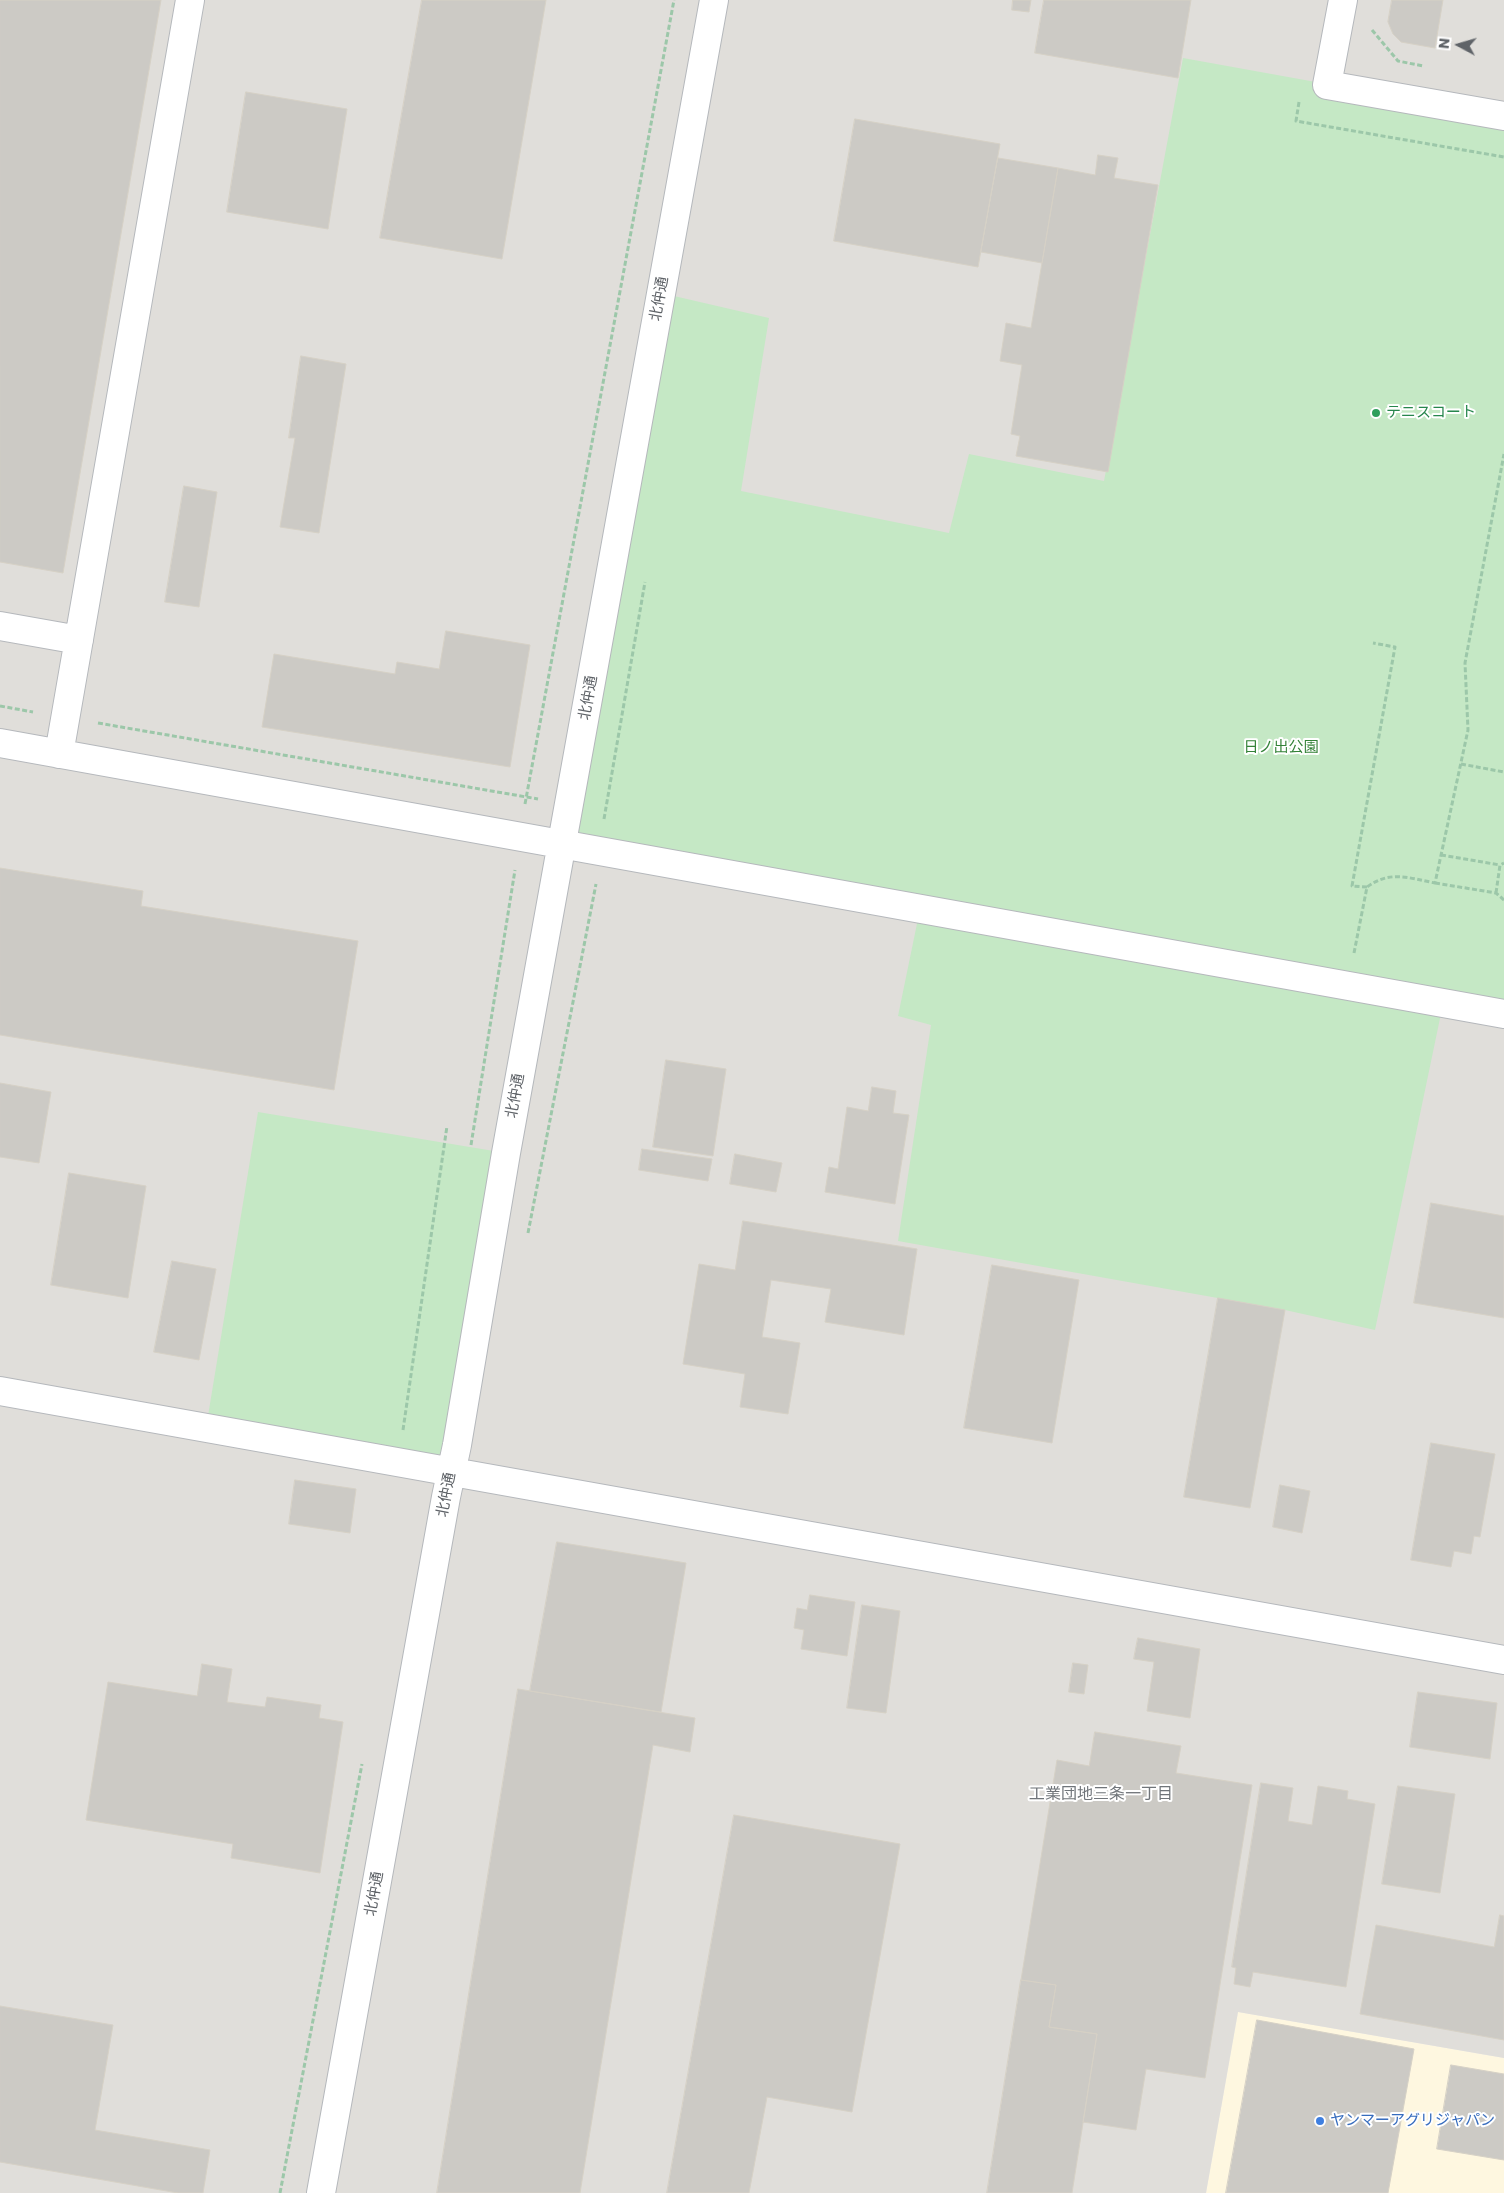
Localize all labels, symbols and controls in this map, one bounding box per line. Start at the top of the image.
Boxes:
north arrow [1434,20,1484,70]
text: N [1434,37,1455,50]
street label: 北仲通 [647,275,673,323]
place label: テニスコート [1386,404,1476,422]
marker: テニスコート [1370,407,1382,419]
street label: 北仲通 [576,674,602,722]
park label: 日ノ出公園 [1244,739,1318,757]
street label: 北仲通 [503,1072,529,1120]
street label: 北仲通 [434,1471,460,1519]
district label: 工業団地三条一丁目 [1029,1785,1173,1805]
street label: 北仲通 [362,1870,388,1918]
place label: ヤンマーアグリジャパン [1330,2112,1495,2130]
marker: ヤンマーアグリジャパン [1314,2115,1326,2127]

